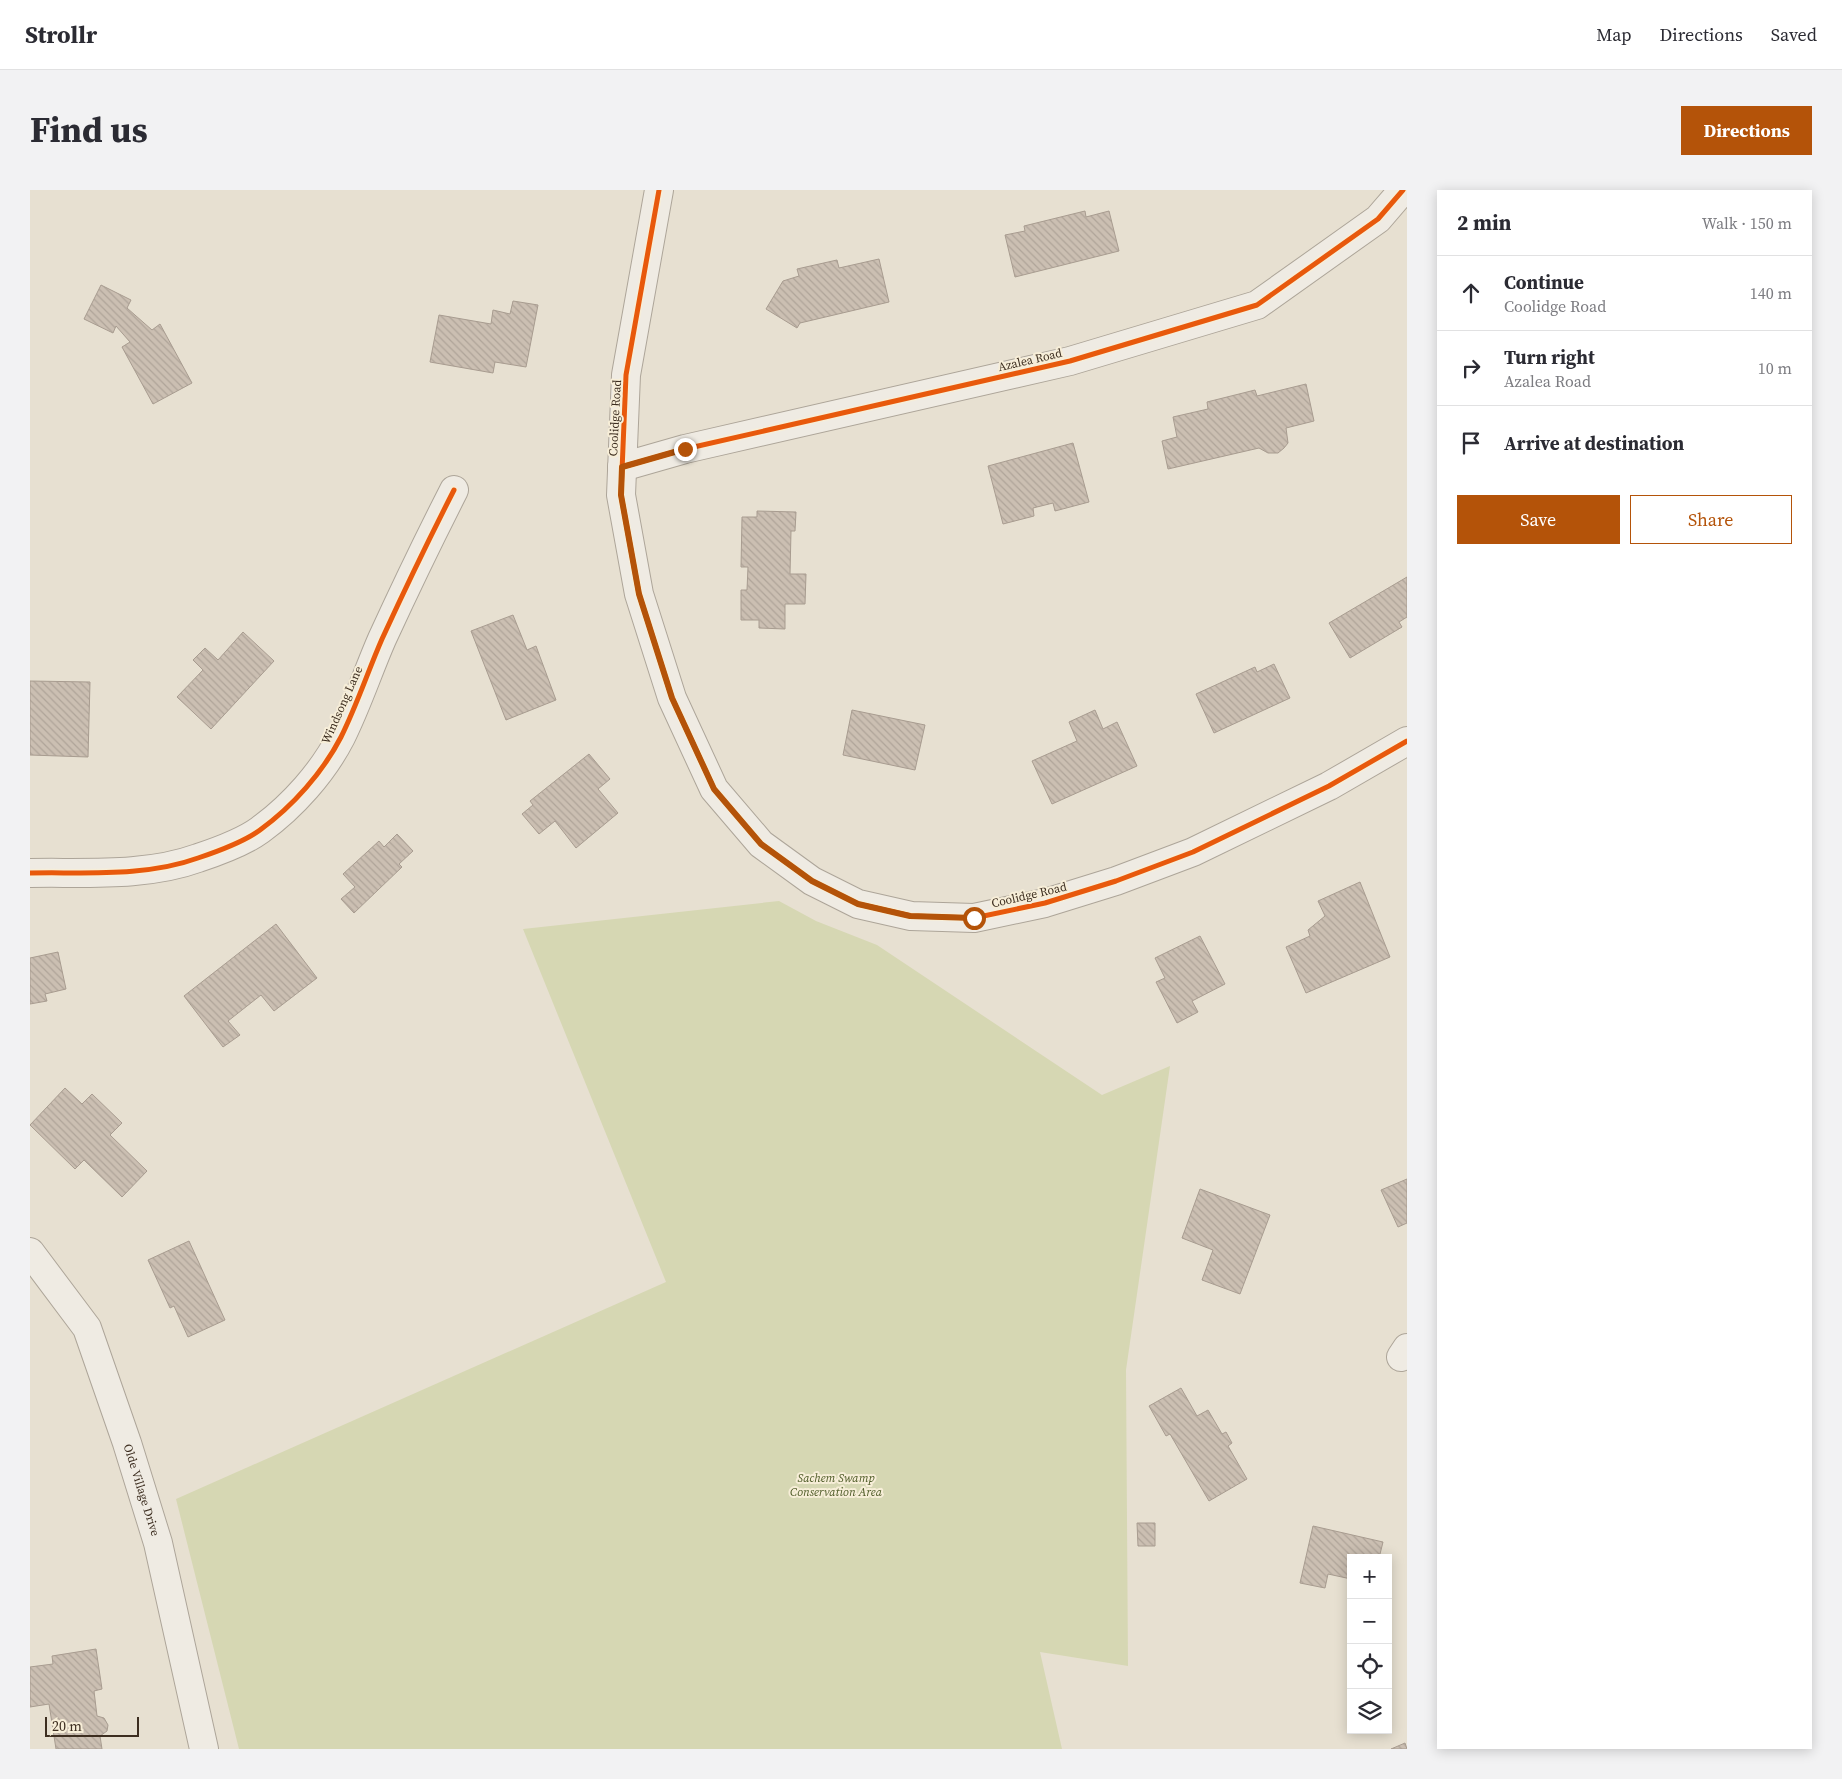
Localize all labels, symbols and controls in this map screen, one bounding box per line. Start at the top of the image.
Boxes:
text: Strollr [25,18,97,51]
text: Map [1596,22,1632,47]
text: Directions [1660,22,1743,47]
text: Saved [1771,22,1817,47]
text: Find us [30,106,148,154]
button: Directions [1681,106,1812,155]
text: 2 min [1457,208,1512,237]
text: Walk · 150 m [1702,212,1792,234]
text: Continue [1504,269,1584,295]
icon: ahead [1457,279,1485,307]
text: 140 m [1750,282,1792,304]
text: Coolidge Road [1504,295,1606,317]
text: Turn right [1504,344,1595,370]
street label: Azalea Road [996,345,1064,375]
icon: right [1457,354,1485,382]
text: 10 m [1758,357,1792,379]
text: Azalea Road [1504,370,1591,392]
street label: Coolidge Road [605,379,625,457]
icon: arrive [1457,429,1485,457]
text: Arrive at destination [1504,430,1684,456]
route end [674,438,697,461]
button: Save [1457,495,1620,544]
button: Share [1630,495,1792,544]
street label: Windsong Lane [318,664,366,746]
street label: Coolidge Road [990,879,1068,911]
route start [963,907,986,930]
street label: Olde Village Drive [120,1442,163,1538]
park label: Sachem Swamp Conservation Area [790,1470,883,1500]
map controls [1347,1554,1392,1734]
button: + [1347,1554,1392,1599]
button: − [1347,1599,1392,1644]
button: locate [1347,1644,1392,1689]
button: layers [1347,1689,1392,1734]
scale bar [45,1714,139,1737]
text: 20 m [52,1716,82,1736]

